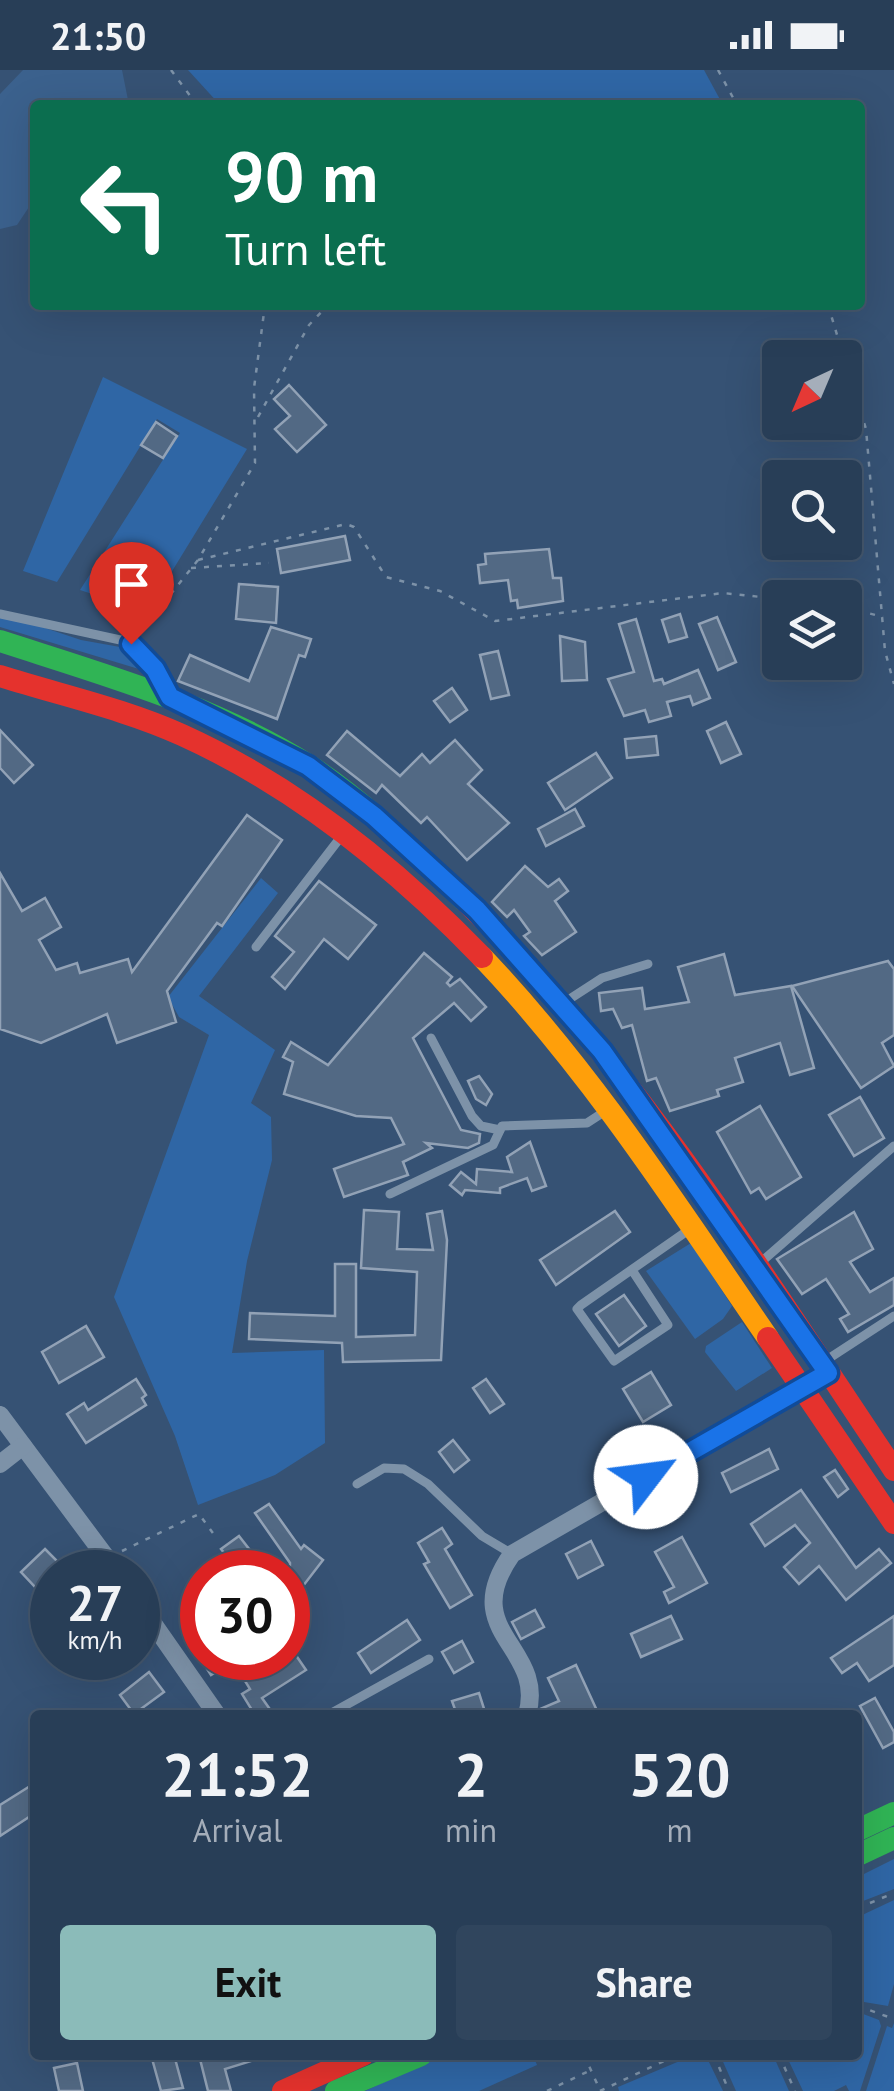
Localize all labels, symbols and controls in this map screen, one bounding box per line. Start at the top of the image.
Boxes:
text: 21:50 [50,11,146,60]
text: 90 m [225,131,378,221]
icon: left [60,140,190,270]
text: Turn left [225,219,386,277]
north arrow [762,340,862,440]
map controls [762,340,862,680]
button: search [762,460,862,560]
pin [89,542,174,645]
icon: arrive [104,557,159,612]
button: layers [762,580,862,680]
position arrow [594,1425,698,1529]
speed limit sign: 30 [180,1550,310,1680]
text: 27 [67,1570,123,1635]
text: km/h [68,1624,122,1656]
text: 21:52 [161,1735,314,1813]
text: 2 [454,1735,488,1813]
text: 520 [629,1735,731,1813]
text: Arrival [193,1809,282,1851]
text: min [445,1809,497,1851]
text: m [667,1809,693,1851]
button: Exit [60,1925,436,2040]
button: Share [456,1925,832,2040]

